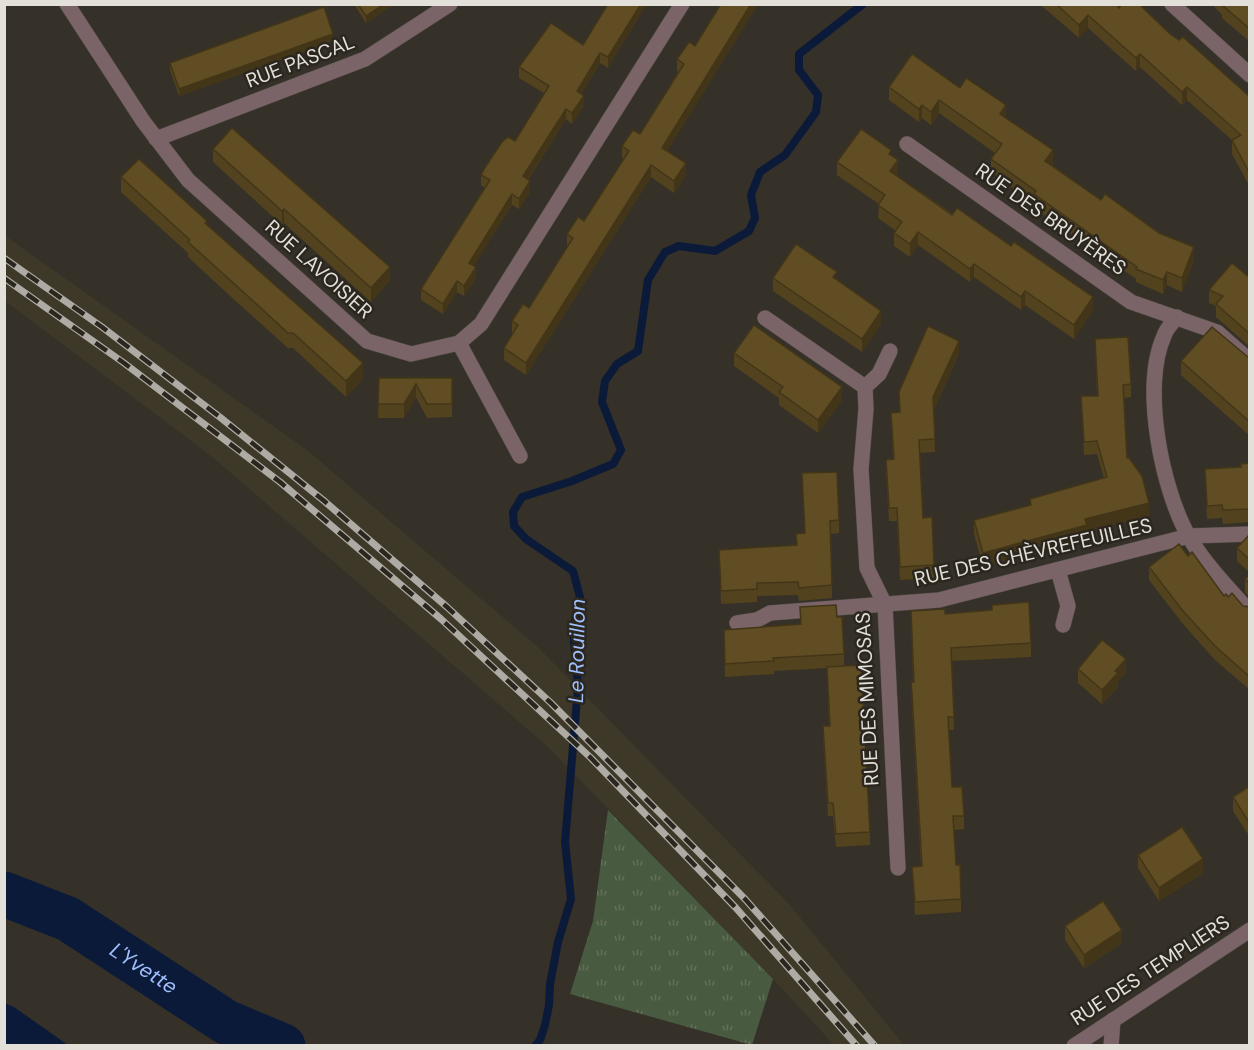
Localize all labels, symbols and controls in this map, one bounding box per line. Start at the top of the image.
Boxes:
street label: RUE PASCAL [242,28,358,94]
street label: RUE DES BRUYÈRES [971,157,1131,281]
street label: RUE LAVOISIER [260,214,378,324]
street label: RUE DES CHÈVREFEUILLES [912,512,1154,592]
water label: Le Rouillon [562,599,592,703]
street label: RUE DES MIMOSAS [849,612,885,786]
street label: RUE DES TEMPLIERS [1066,909,1234,1031]
water label: L'Yvette [105,936,183,1001]

